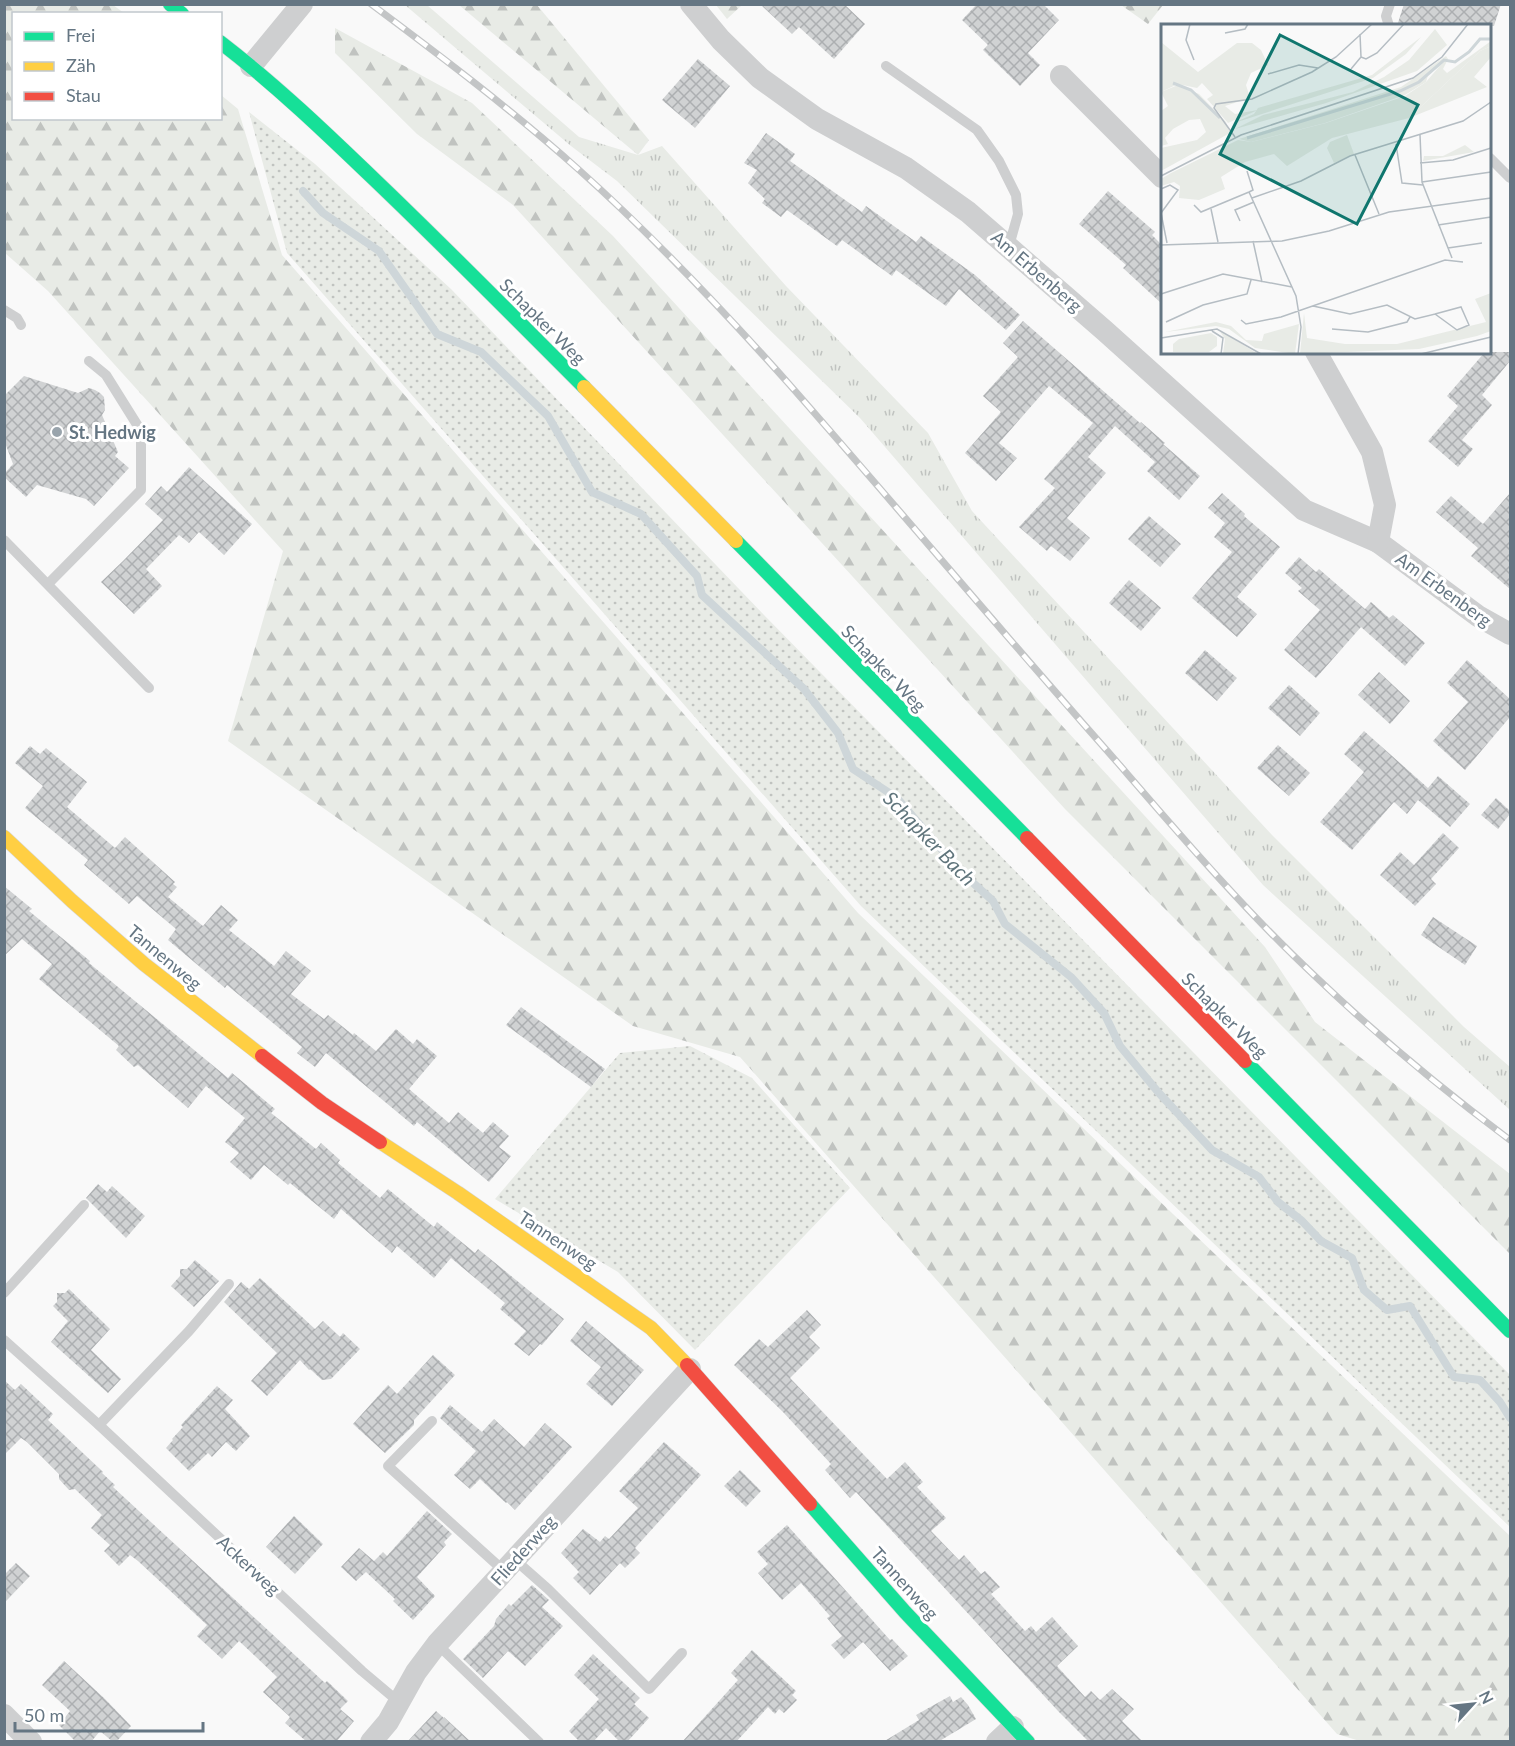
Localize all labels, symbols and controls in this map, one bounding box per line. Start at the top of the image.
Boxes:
legend [12,12,222,120]
text: Frei [66,24,95,46]
inset map [1161,24,1491,354]
text: Zäh [66,54,96,76]
text: Stau [66,84,101,106]
street label: Am Erbenberg [987,226,1087,316]
street label: Schapker Weg [495,273,591,369]
place label: St. Hedwig [69,421,156,443]
marker: St. Hedwig [50,425,64,439]
street label: Am Erbenberg [1392,547,1496,631]
street label: Schapker Weg [837,620,931,716]
water label: Schapker Bach [879,786,981,890]
street label: Tannenweg [123,920,207,994]
street label: Schapker Weg [1177,967,1273,1063]
street label: Tannenweg [515,1206,601,1274]
street label: Fliederweg [486,1510,560,1590]
street label: Ackerweg [213,1530,285,1600]
street label: Tannenweg [867,1542,943,1624]
north arrow [1443,1674,1503,1734]
text: N [1476,1687,1498,1707]
scale bar [15,1695,202,1733]
text: 50 m [24,1704,64,1726]

